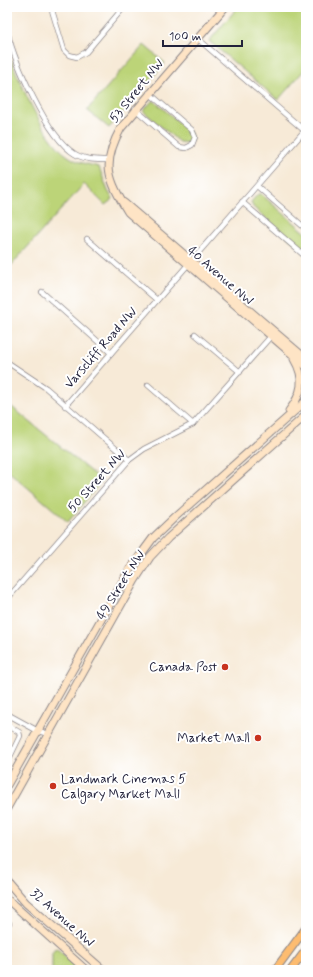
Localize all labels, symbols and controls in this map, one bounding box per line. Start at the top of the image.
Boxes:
scale bar [163,22,242,48]
text: 100 m [169,29,201,45]
street label: 53 Street NW [106,55,168,126]
street label: 40 Avenue NW [183,243,257,310]
street label: Varscliff Road NW [61,304,141,392]
street label: 50 Street NW [64,446,130,516]
street label: 49 Street NW [93,547,149,623]
place label: Canada Post [149,659,217,676]
marker: Canada Post [220,662,230,672]
place label: Market Mall [177,730,250,747]
marker: Market Mall [253,733,263,743]
place label: Landmark Cinemas 5 Calgary Market Mall [61,771,186,804]
marker: Landmark Cinemas 5 Calgary Market Mall [48,781,58,791]
street label: 32 Avenue NW [27,885,98,951]

